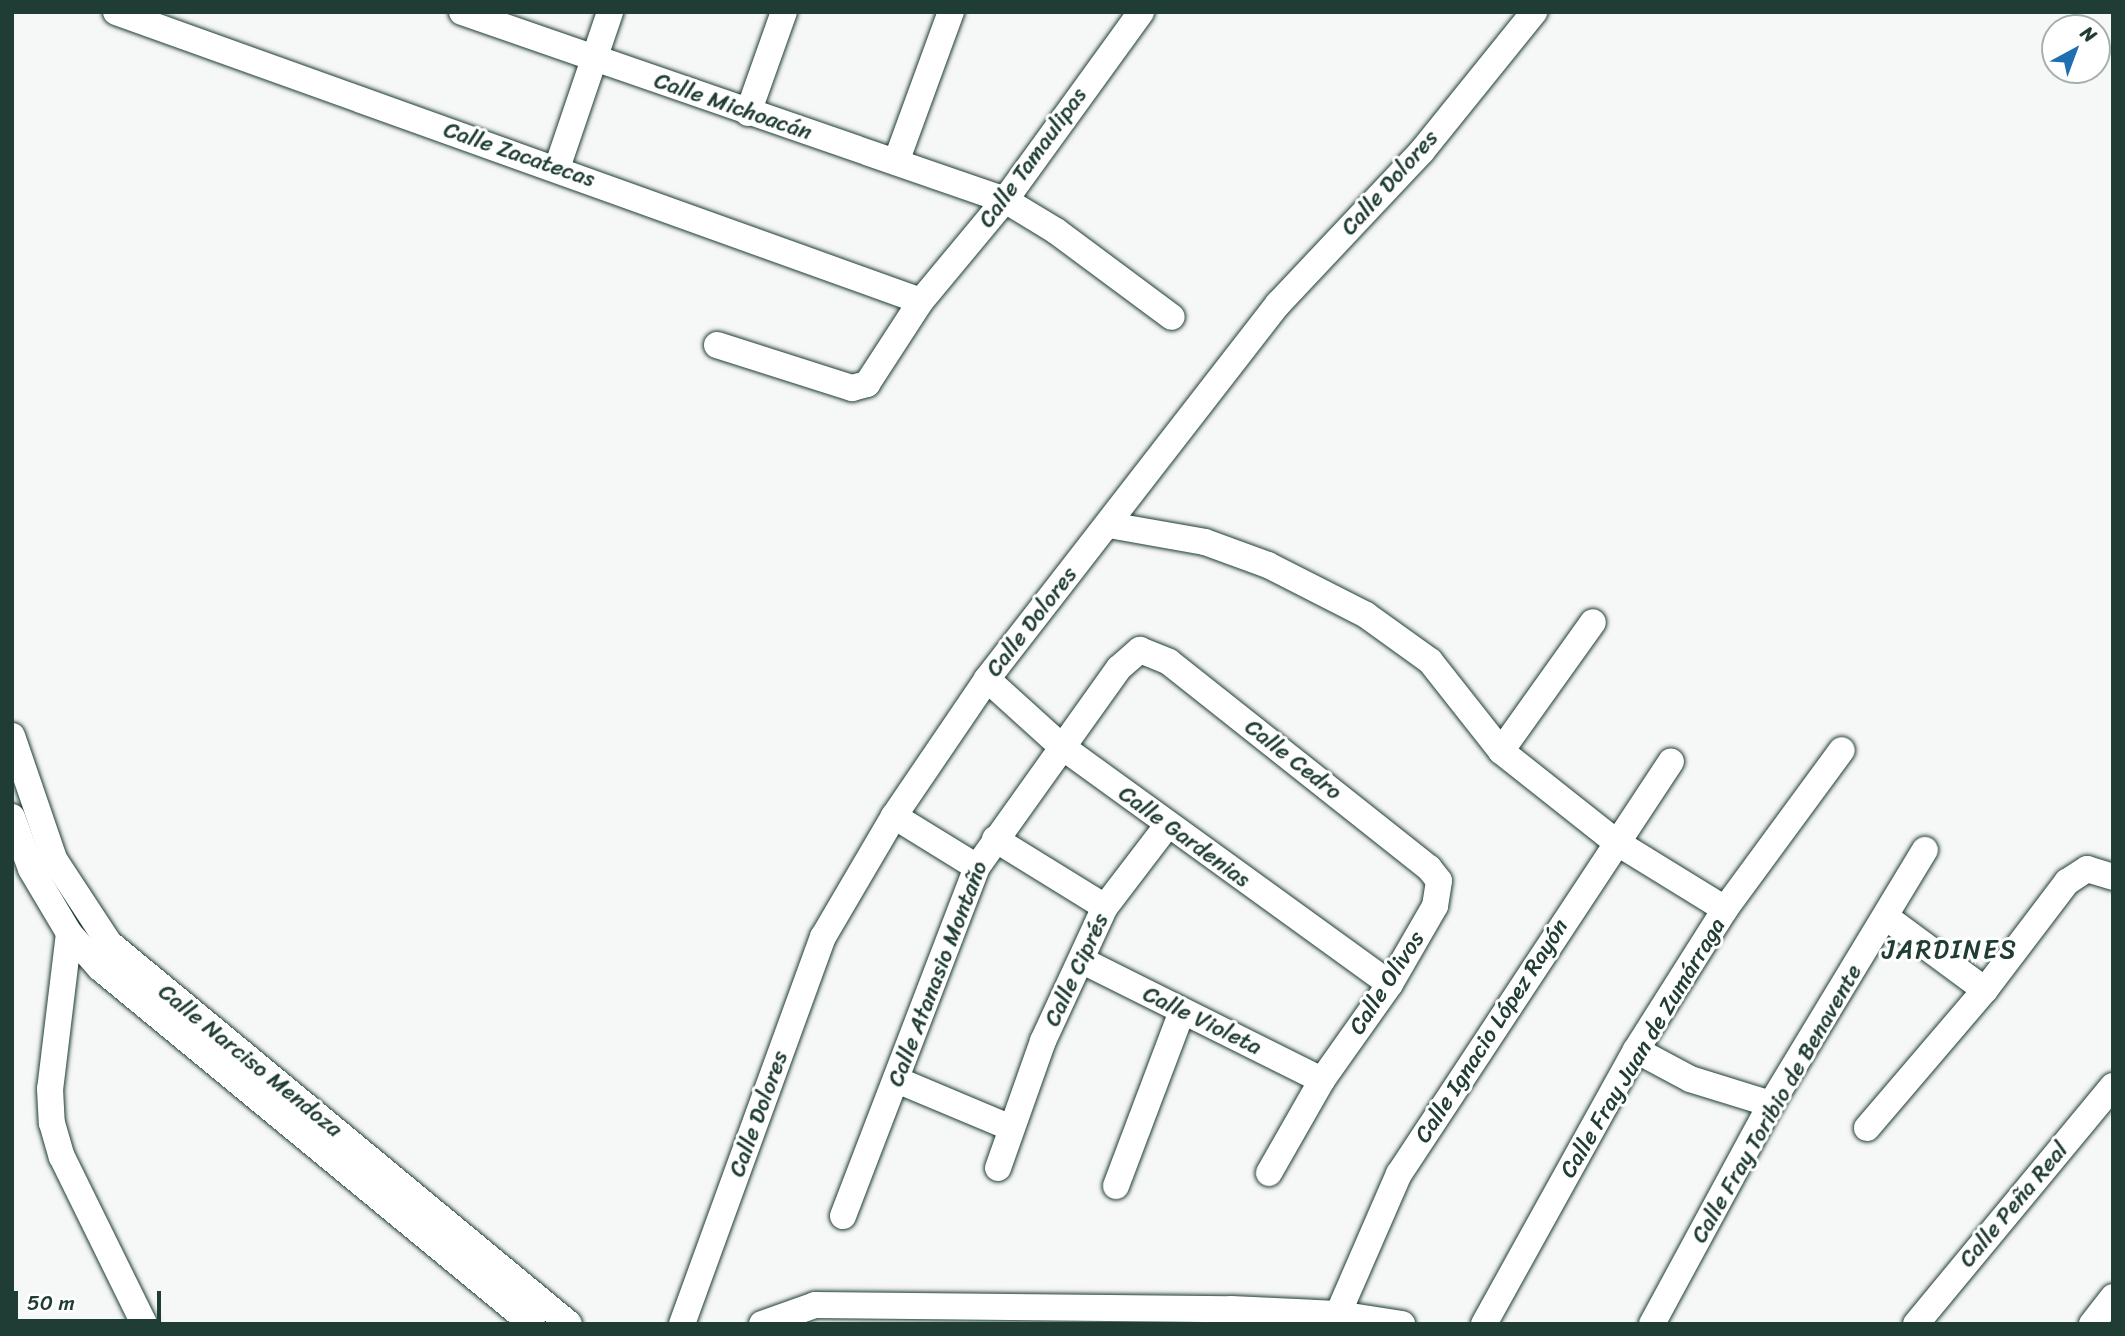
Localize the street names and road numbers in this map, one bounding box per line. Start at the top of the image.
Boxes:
street label: Calle Michoacán [651,67,815,147]
street label: Calle Tamaulipas [973,82,1093,234]
street label: Calle Zacatecas [440,116,598,194]
street label: Calle Dolores [1336,125,1444,241]
street label: Calle Dolores [981,562,1083,682]
street label: Calle Cedro [1239,713,1347,807]
street label: Calle Gardenias [1112,780,1256,894]
street label: Calle Atanasio Montaño [882,857,994,1091]
street label: Calle Ciprés [1039,910,1115,1030]
street label: Calle Fray Juan de Zumárraga [1554,913,1732,1183]
street label: Calle Ignacio López Rayón [1409,914,1575,1148]
street label: Calle Olivos [1344,927,1430,1039]
street label: Calle Fray Toribio de Benavente [1685,959,1869,1249]
street label: Calle Narciso Mendoza [153,979,347,1143]
street label: Calle Violeta [1139,981,1265,1061]
street label: Calle Dolores [724,1048,794,1180]
street label: Calle Peña Real [1953,1136,2075,1274]

